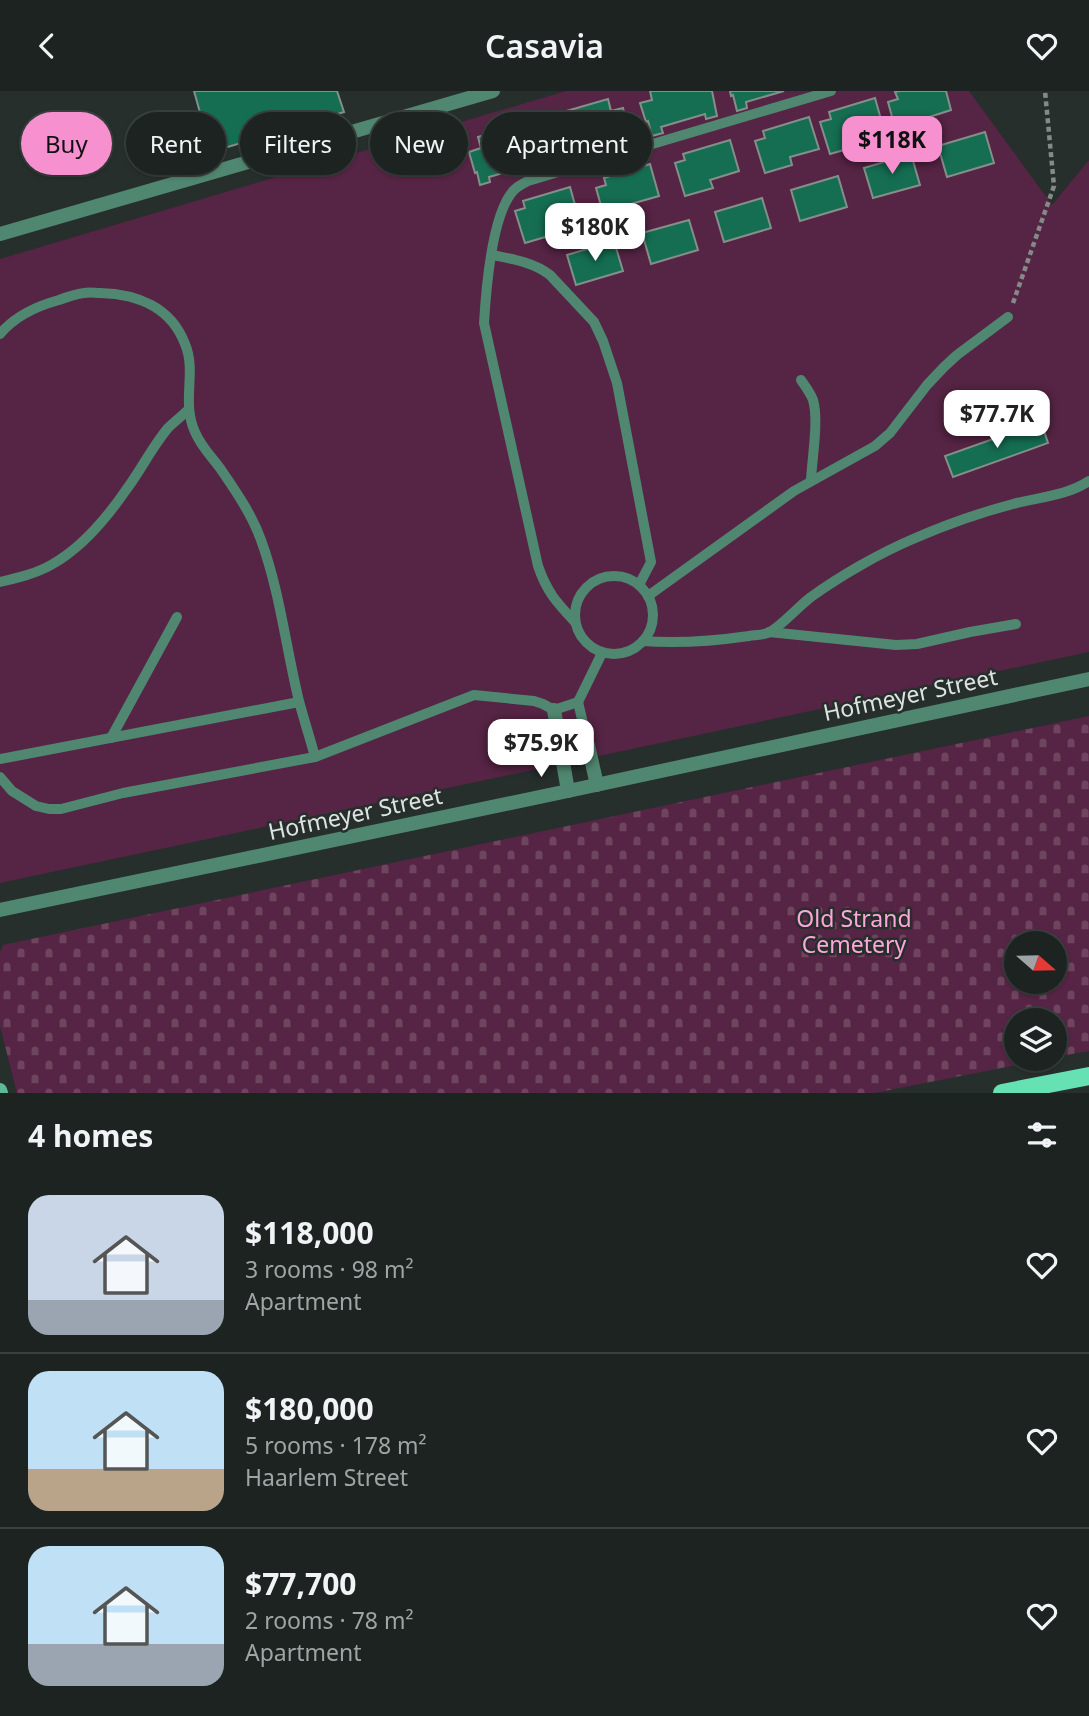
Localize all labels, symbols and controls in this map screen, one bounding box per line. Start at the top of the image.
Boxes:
text: Casavia [485,24,604,67]
icon: back [28,27,66,65]
icon: heart [1023,27,1061,65]
chip: Buy [21,112,112,175]
chip: Rent [126,112,226,175]
chip: Filters [240,112,356,175]
chip: New [370,112,468,175]
chip: Apartment [482,112,652,175]
pin: $118K [843,116,941,176]
text: $118K [858,123,926,155]
pin: $180K [546,204,644,263]
text: $180K [561,210,629,242]
pin: $77.7K [940,391,1054,450]
text: $77.7K [960,397,1034,429]
street label: Hofmeyer Street [820,660,1000,728]
pin: $75.9K [484,719,598,779]
text: $75.9K [504,726,578,758]
street label: Hofmeyer Street [265,779,445,847]
park label: Old Strand Cemetery [796,902,912,960]
north arrow [1004,931,1068,994]
map controls [1004,931,1067,1071]
button: layers [1004,1008,1067,1071]
text: 4 homes [28,1115,153,1156]
icon: filters [1023,1116,1061,1154]
text: $118,000 [245,1212,374,1253]
icon: home [84,1223,168,1307]
icon: heart [1023,1246,1061,1284]
text: 3 rooms · 98 m² [245,1253,414,1285]
text: Apartment [245,1285,362,1317]
text: $180,000 [245,1388,374,1429]
icon: home [84,1399,168,1483]
icon: heart [1023,1422,1061,1460]
text: 5 rooms · 178 m² [245,1429,427,1461]
text: Haarlem Street [245,1461,408,1493]
text: $77,700 [245,1563,357,1604]
icon: home [84,1574,168,1658]
icon: heart [1023,1597,1061,1635]
text: 2 rooms · 78 m² [245,1604,414,1636]
text: Apartment [245,1636,362,1668]

